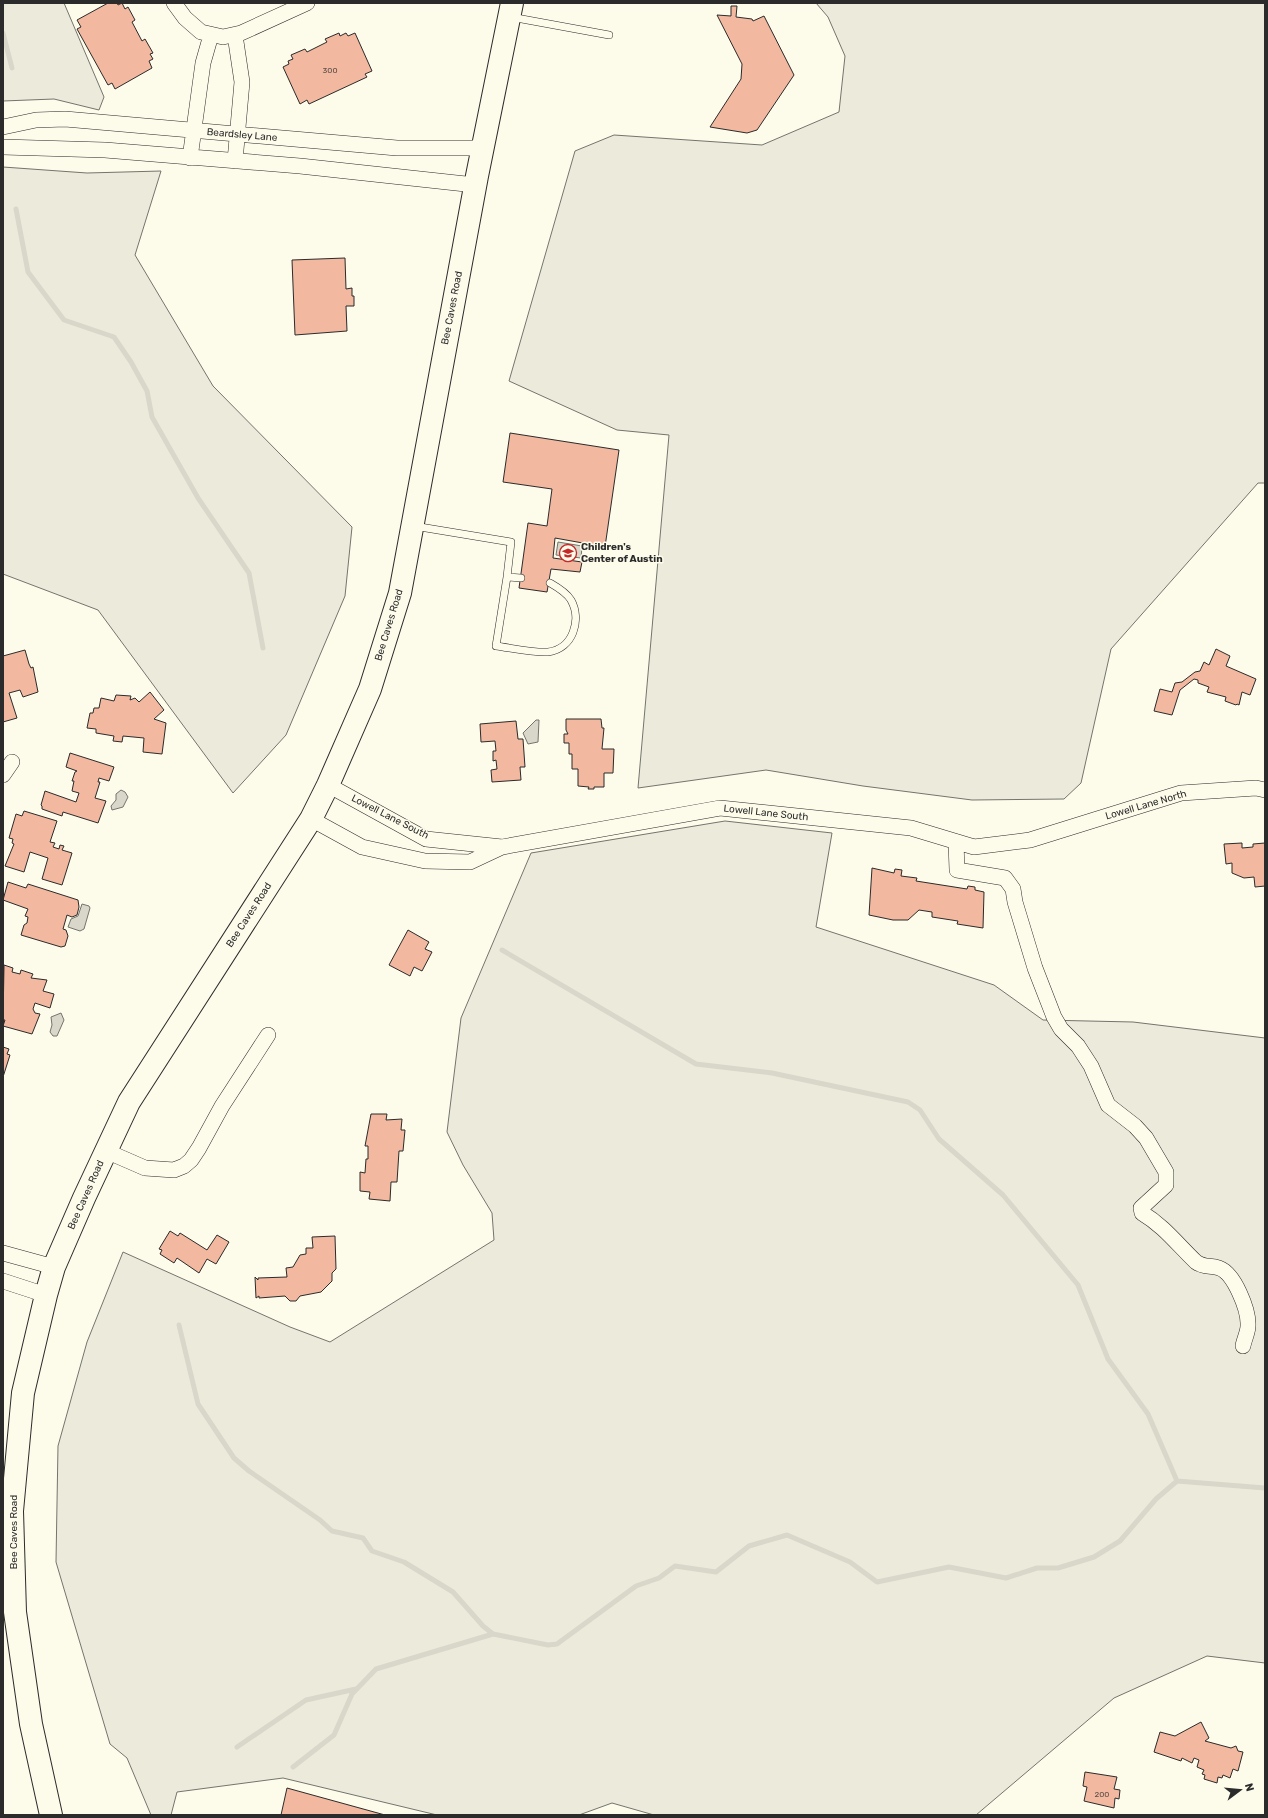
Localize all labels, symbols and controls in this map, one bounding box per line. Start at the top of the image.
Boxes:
house number: 300 [323,66,337,75]
street label: Beardsley Lane [206,126,278,144]
street label: Bee Caves Road [439,270,465,346]
place label: Children's Center of Austin [581,541,663,565]
school or university icon: Children's Center of Austin [558,543,578,563]
street label: Bee Caves Road [372,588,406,662]
street label: Lowell Lane North [1104,788,1188,822]
street label: Lowell Lane South [349,792,431,842]
street label: Lowell Lane South [723,803,809,823]
street label: Bee Caves Road [224,880,274,950]
street label: Bee Caves Road [65,1158,107,1232]
street label: Bee Caves Road [8,1495,20,1569]
north arrow [1220,1770,1260,1810]
text: N [1242,1782,1256,1793]
house number: 200 [1095,1790,1109,1799]

